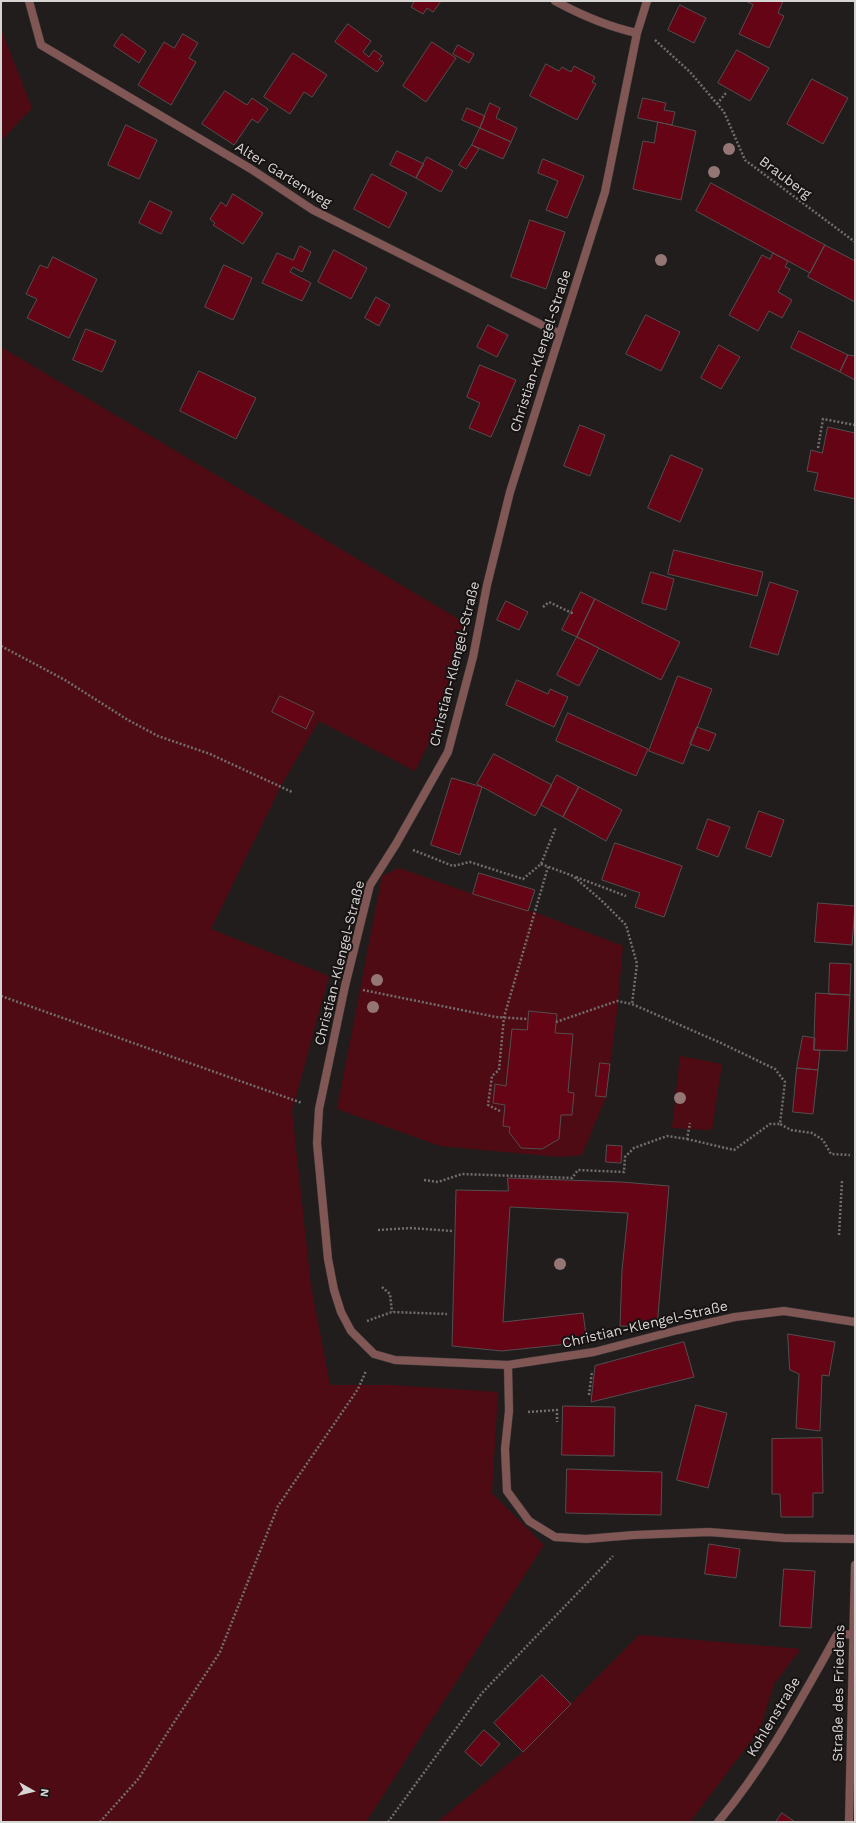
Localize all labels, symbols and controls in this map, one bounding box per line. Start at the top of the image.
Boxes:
street label: Alter Gartenweg [232,139,334,211]
street label: Brauberg [756,153,814,203]
street label: Christian-Klengel-Straße [507,268,575,434]
street label: Christian-Klengel-Straße [426,580,484,748]
street label: Christian-Klengel-Straße [311,879,369,1047]
street label: Christian-Klengel-Straße [560,1298,730,1352]
street label: Straße des Friedens [829,1624,849,1762]
street label: Kohlenstraße [744,1674,804,1760]
north arrow [12,1771,52,1811]
text: N [37,1788,51,1798]

